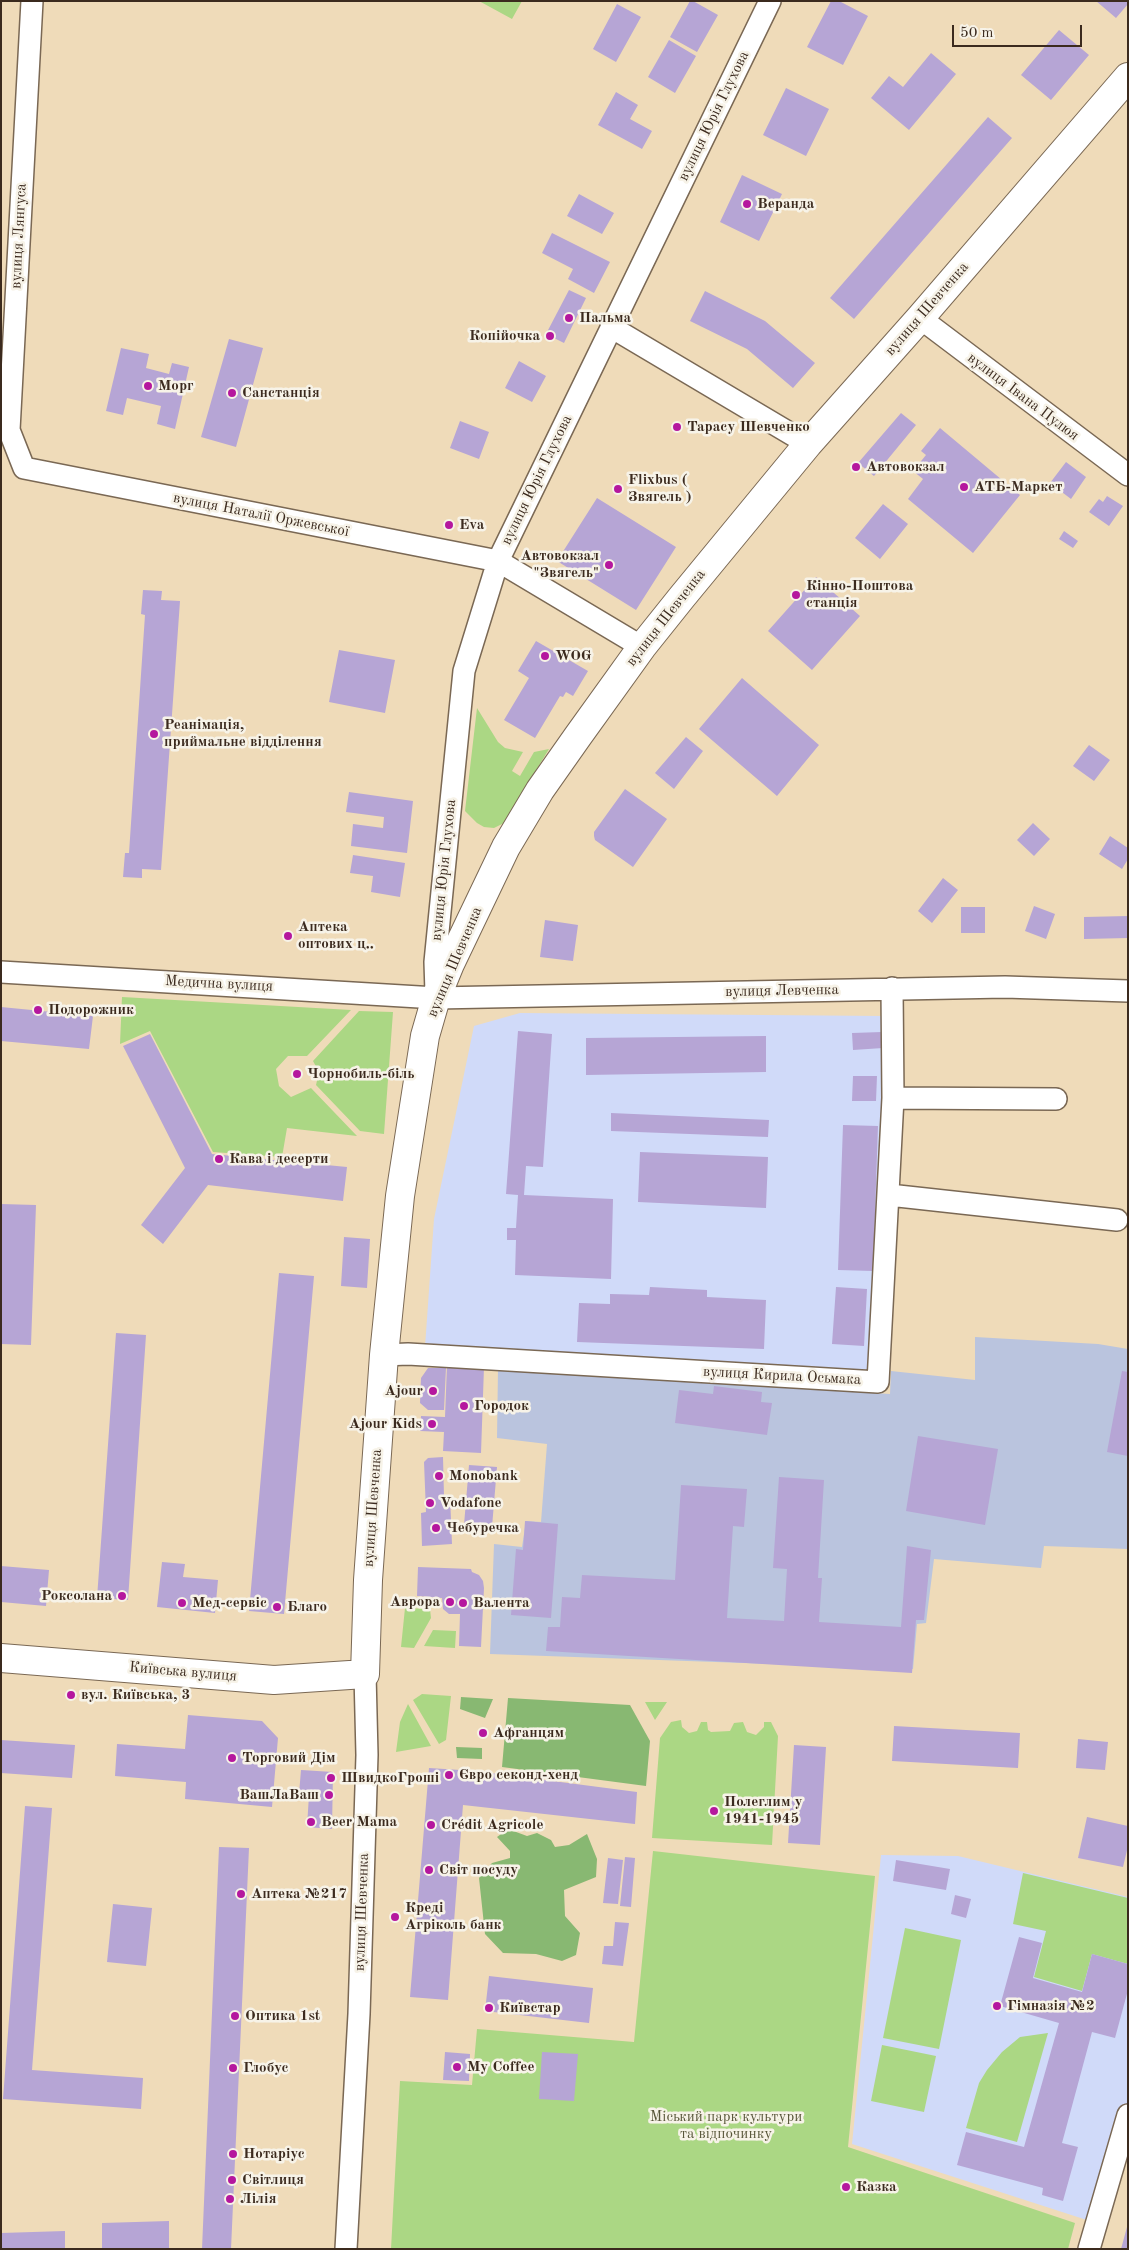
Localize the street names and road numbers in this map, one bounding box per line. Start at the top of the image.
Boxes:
street label: вулиця Юрія Глухова [675,48,753,184]
street label: вулиця Лянгуса [7,183,31,289]
street label: вулиця Шевченка [881,258,973,360]
street label: вулиця Івана Пулюя [964,349,1082,445]
street label: вулиця Юрія Глухова [498,412,576,548]
street label: вулиця Наталії Оржевської [171,489,351,541]
street label: вулиця Шевченка [622,566,710,670]
street label: вулиця Юрія Глухова [428,798,460,942]
street label: вулиця Шевченка [424,904,486,1020]
street label: Медична вулиця [165,972,273,996]
street label: вулиця Левченка [725,981,839,1001]
street label: вулиця Кирила Осьмака [702,1363,862,1389]
street label: вулиця Шевченка [360,1448,386,1568]
street label: Київська вулиця [128,1658,238,1686]
street label: вулиця Шевченка [351,1853,373,1971]

